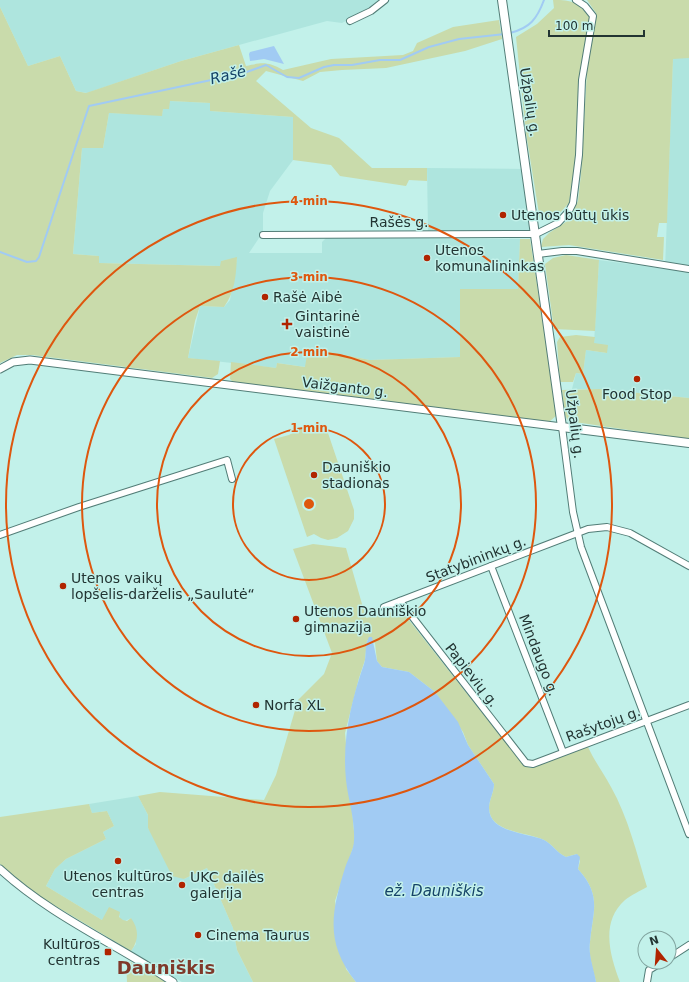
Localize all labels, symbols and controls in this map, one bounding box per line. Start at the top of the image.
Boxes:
scale bar [549,12,644,38]
text: 100 m [555,19,593,33]
water label: Rašė [208,62,248,88]
street label: Užpalių g. [517,66,543,138]
text: 4 min [290,194,328,208]
place label: Utenos būtų ūkis [511,207,629,223]
marker: Utenos būtų ūkis [498,210,508,220]
street label: Rašės g. [370,214,429,230]
place label: Utenos komunalininkas [435,242,544,274]
marker: Utenos komunalininkas [422,253,432,263]
text: 3 min [290,270,328,284]
place label: Rašė Aibė [273,289,342,305]
marker: Rašė Aibė [260,292,270,302]
place label: Gintarinė vaistinė [295,308,360,340]
marker: Gintarinė vaistinė [282,319,292,329]
text: 2 min [290,345,328,359]
street label: Vaižganto g. [301,374,389,400]
marker: Food Stop [632,374,642,384]
place label: Food Stop [602,386,672,402]
street label: Užpalių g. [563,389,587,459]
text: 1 min [290,421,328,435]
place label: Dauniškio stadionas [322,459,391,491]
marker: Dauniškio stadionas [309,470,319,480]
centre of rings [302,497,316,511]
street label: Statybininkų g. [424,533,528,585]
place label: Utenos vaikų lopšelis-darželis „Saulutė“ [71,570,255,602]
marker: Utenos vaikų lopšelis-darželis „Saulutė“ [58,581,68,591]
place label: Utenos Dauniškio gimnazija [304,603,426,635]
street label: Mindaugo g. [516,612,562,698]
marker: Utenos Dauniškio gimnazija [291,614,301,624]
street label: Papievių g. [442,640,502,710]
place label: Norfa XL [264,697,324,713]
marker: Norfa XL [251,700,261,710]
street label: Rašytojų g. [564,703,642,745]
marker: Utenos kultūros centras [113,856,123,866]
place label: Utenos kultūros centras [63,868,173,900]
place label: UKC dailės galerija [190,869,264,901]
marker: UKC dailės galerija [177,880,187,890]
water label: ež. Dauniškis [384,882,484,900]
place label: Cinema Taurus [206,927,309,943]
marker: Cinema Taurus [193,930,203,940]
north arrow [637,930,677,970]
text: N [648,933,661,948]
place label: Kultūros centras [43,936,100,968]
marker: Kultūros centras [103,947,113,957]
district label: Dauniškis [117,957,215,978]

